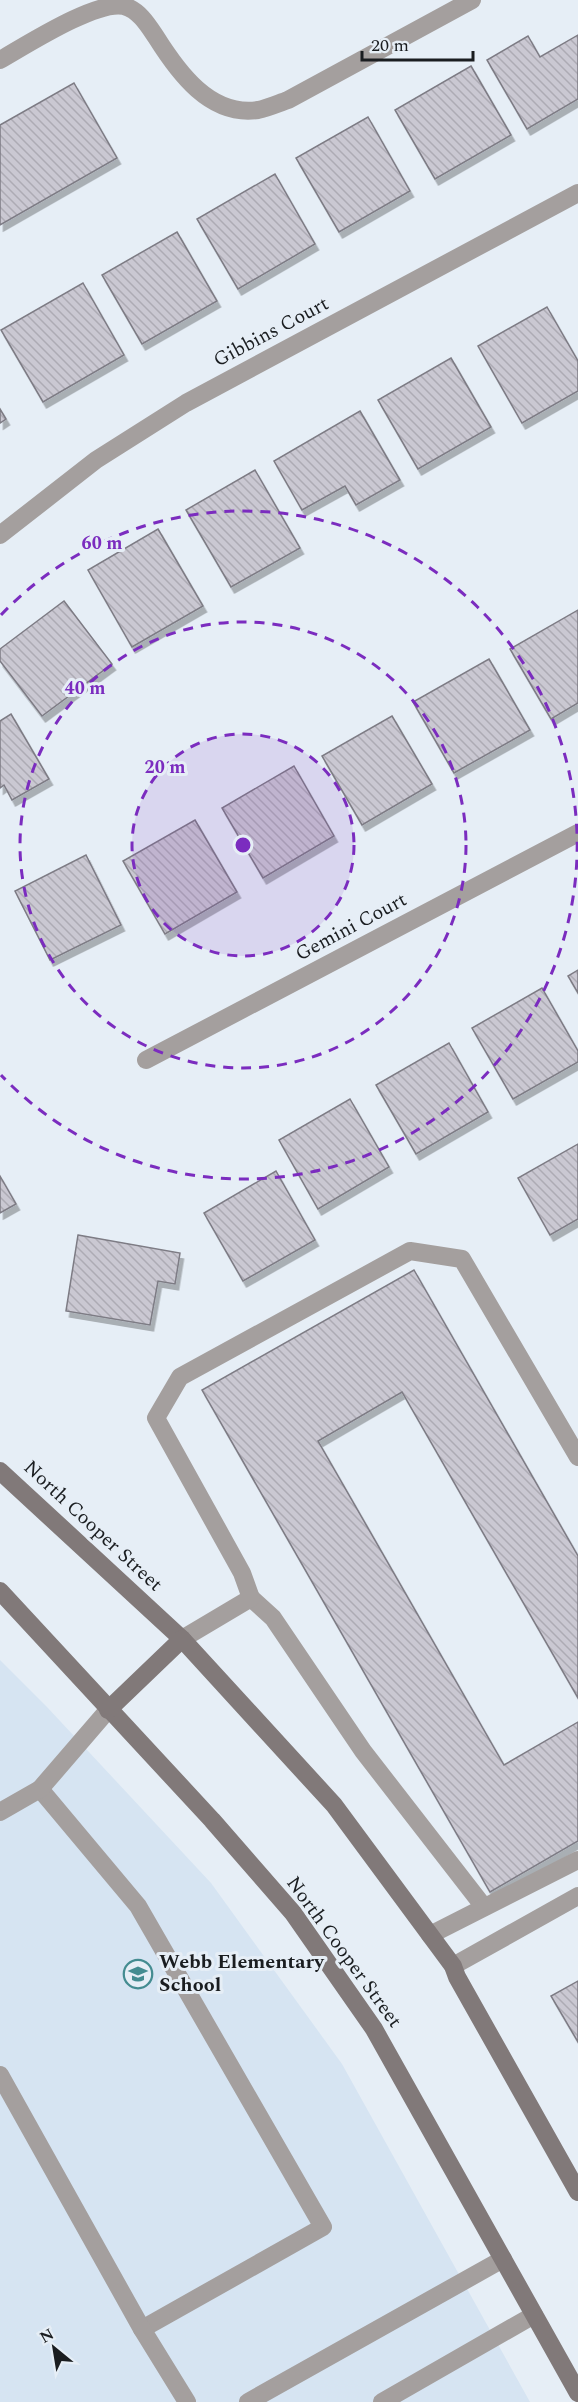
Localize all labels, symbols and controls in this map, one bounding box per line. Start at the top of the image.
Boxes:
scale bar [362,24,473,62]
text: 20 m [371,32,409,59]
street label: Gibbins Court [208,289,334,375]
text: 60 m [82,530,122,557]
text: 40 m [65,675,105,702]
text: 20 m [145,754,185,781]
centre of rings [233,835,253,855]
street label: Gemini Court [290,885,412,969]
street label: North Cooper Street [17,1453,169,1599]
street label: North Cooper Street [279,1870,409,2034]
place label: Webb Elementary School [159,1947,325,2000]
school or university icon: Webb Elementary School [122,1958,154,1990]
north arrow [24,2318,84,2378]
text: N [35,2322,59,2350]

